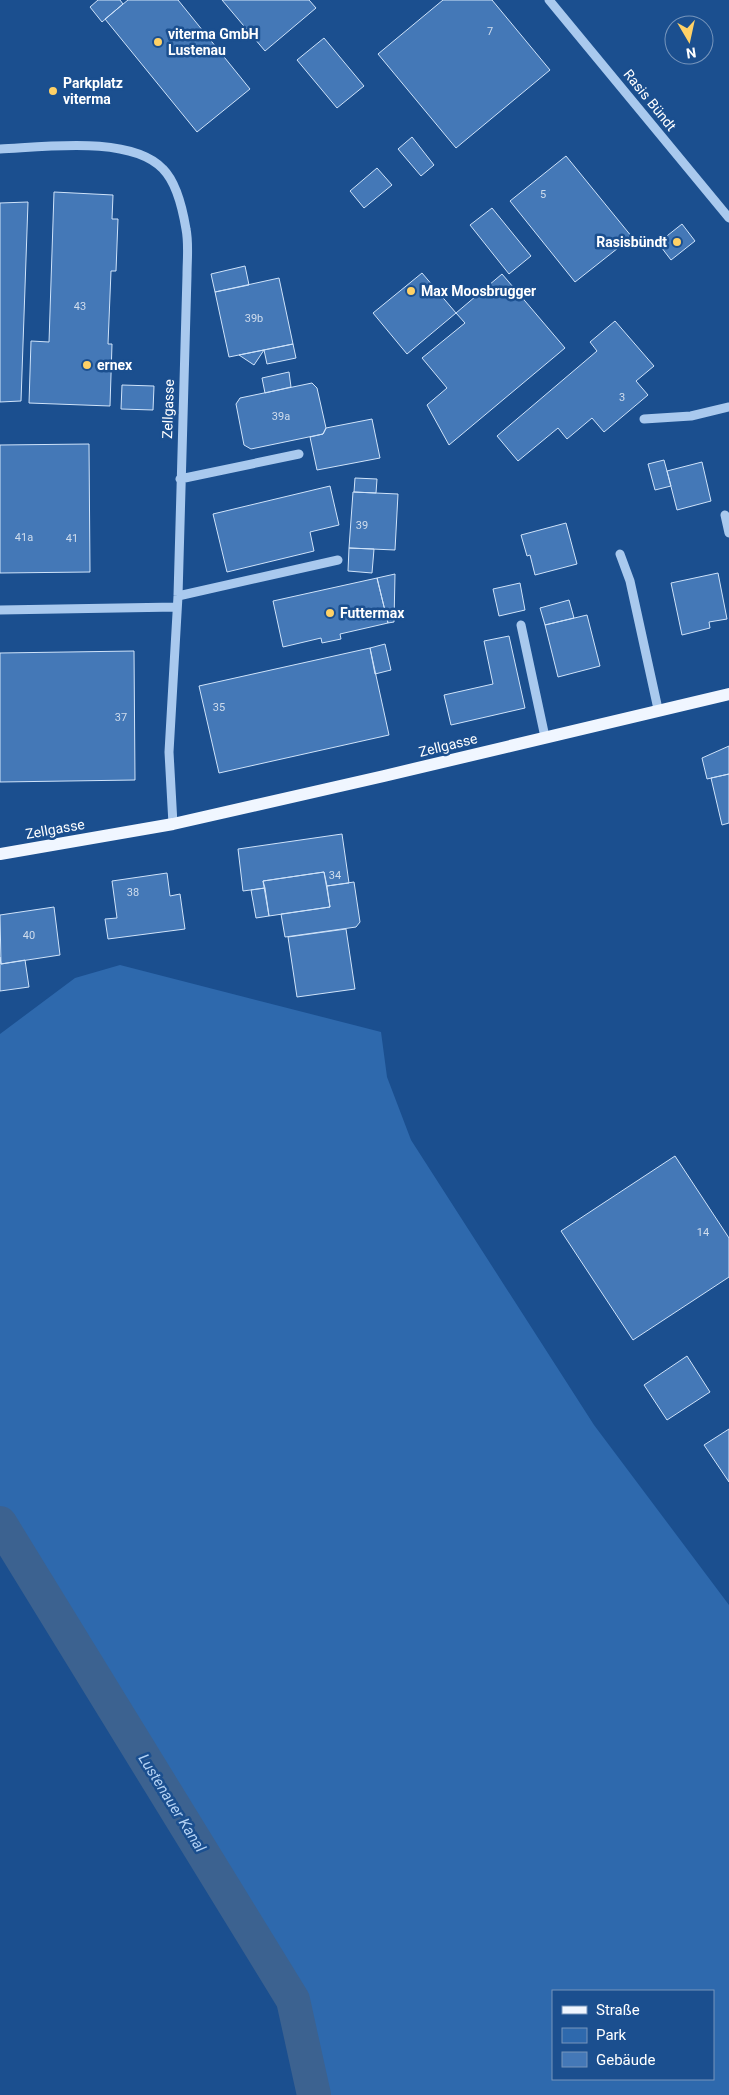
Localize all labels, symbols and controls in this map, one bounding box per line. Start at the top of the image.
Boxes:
north arrow [664,15,714,65]
house number: 7 [487,25,493,38]
place label: viterma GmbH Lustenau [168,26,259,58]
marker: viterma GmbH Lustenau [152,36,164,48]
text: N [685,44,697,62]
street label: Rasis Bündt [620,66,680,134]
place label: Parkplatz viterma [63,75,123,107]
marker: Parkplatz viterma [47,85,59,97]
house number: 5 [540,188,546,201]
place label: Rasisbündt [596,234,667,250]
marker: Rasisbündt [671,236,683,248]
place label: Max Moosbrugger [421,283,536,299]
marker: Max Moosbrugger [405,285,417,297]
house number: 43 [74,300,86,313]
house number: 39b [245,312,263,325]
place label: ernex [97,357,133,373]
marker: ernex [81,359,93,371]
street label: Zellgasse [159,379,177,439]
house number: 3 [619,391,625,404]
house number: 39a [272,410,290,423]
house number: 39 [356,519,368,532]
house number: 41a [15,531,33,544]
house number: 41 [66,532,78,545]
place label: Futtermax [340,605,405,621]
marker: Futtermax [324,607,336,619]
house number: 35 [213,701,225,714]
house number: 37 [115,711,127,724]
street label: Zellgasse [417,730,479,760]
street label: Zellgasse [24,816,86,842]
house number: 34 [329,869,341,882]
house number: 38 [127,886,139,899]
house number: 40 [23,929,35,942]
house number: 14 [697,1226,709,1239]
water label: Lustenauer Kanal [135,1751,210,1856]
legend [552,1990,714,2080]
text: Straße [596,2001,640,2019]
text: Park [596,2026,627,2044]
text: Gebäude [596,2051,655,2069]

